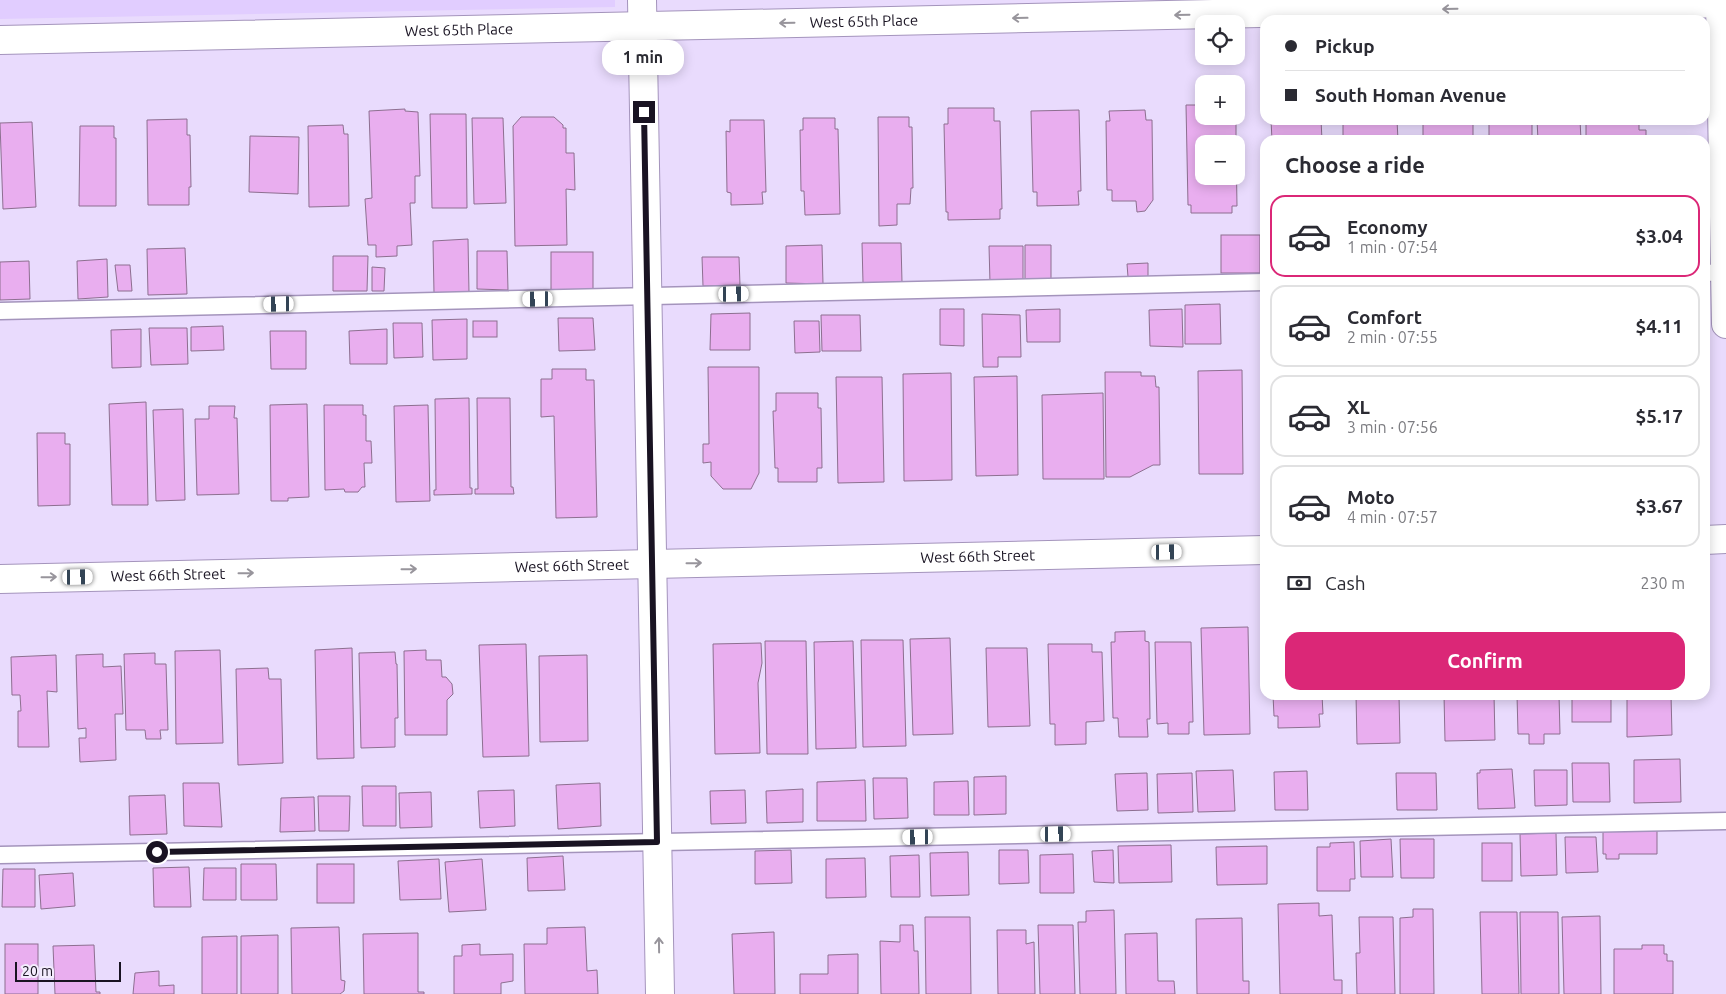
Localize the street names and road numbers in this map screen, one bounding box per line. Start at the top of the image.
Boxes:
street label: West 65th Place [809,11,918,31]
street label: West 65th Place [404,20,513,39]
street label: West 66th Street [920,546,1035,566]
street label: West 66th Street [514,556,629,575]
street label: West 66th Street [110,565,226,584]

